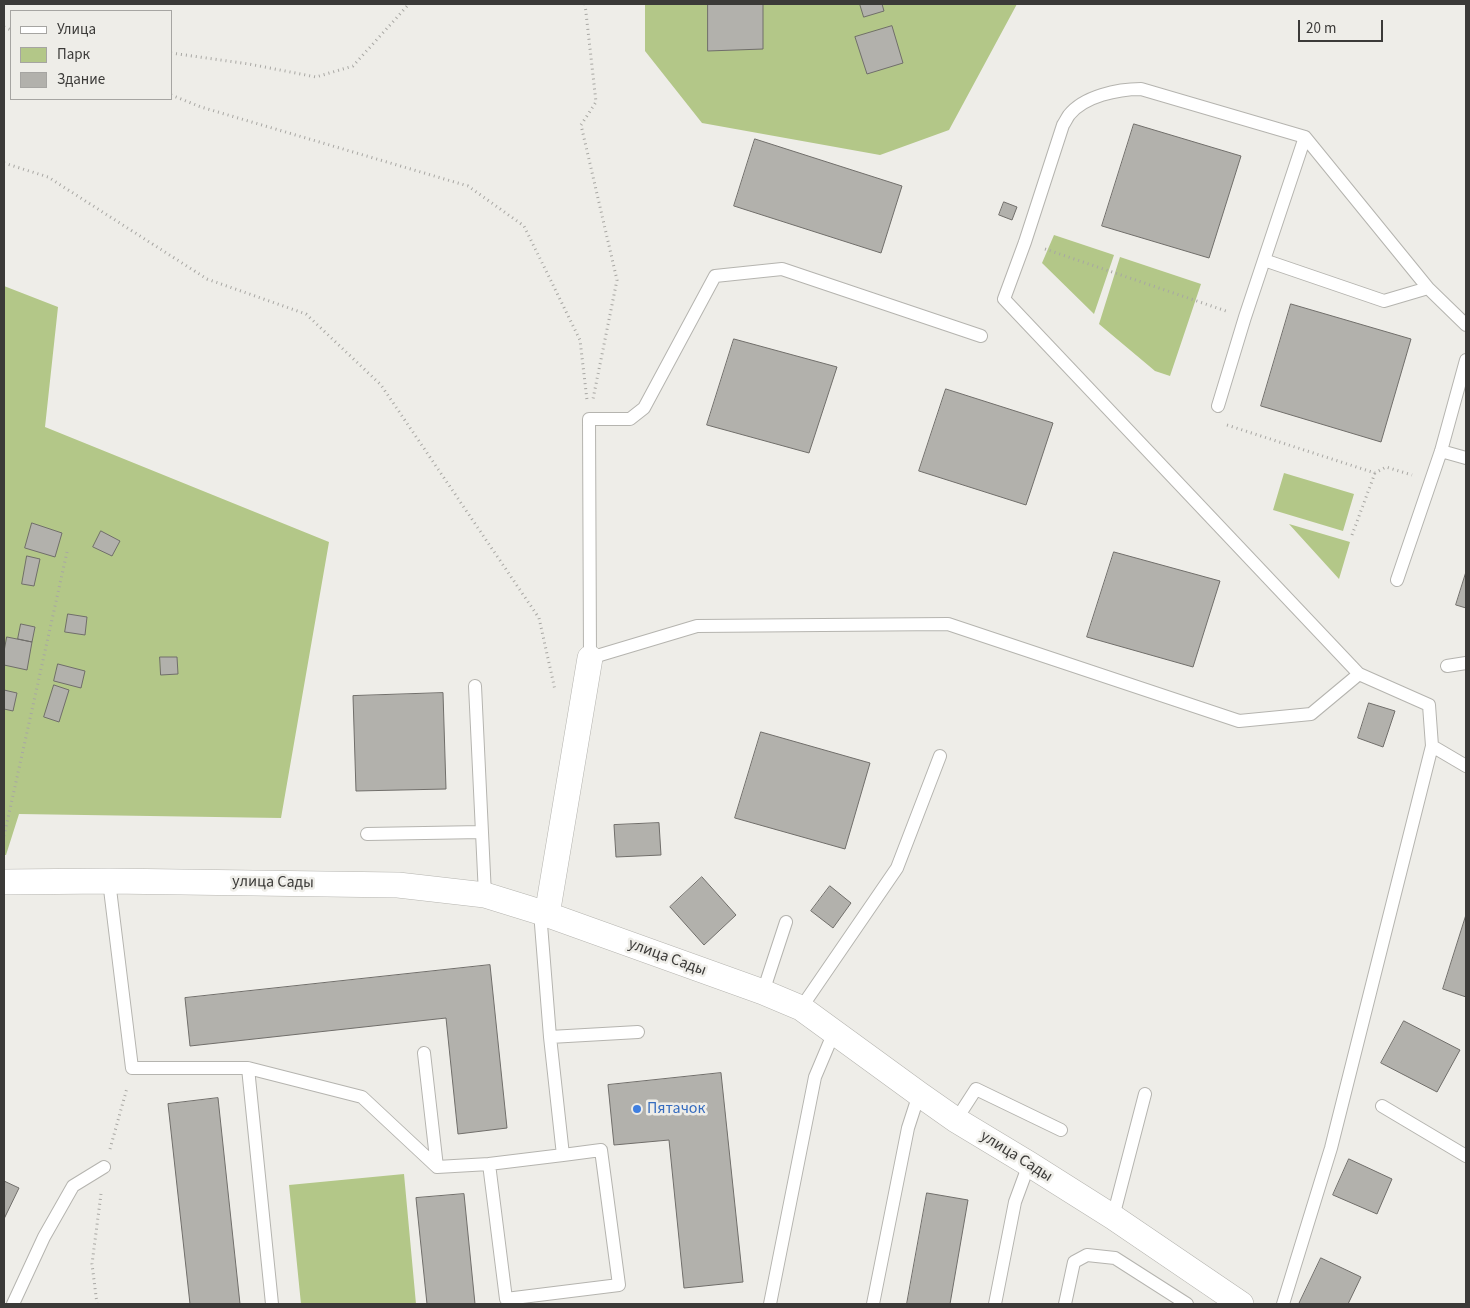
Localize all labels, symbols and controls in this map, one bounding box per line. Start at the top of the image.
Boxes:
legend [10,10,172,100]
scale bar [1300,10,1385,42]
text: 20 m [1306,18,1336,39]
text: Улица [57,19,96,40]
text: Парк [57,44,90,65]
text: Здание [57,69,105,90]
street label: улица Сады [232,873,314,893]
street label: улица Сады [625,935,709,981]
place label: Пятачок [647,1099,705,1119]
marker: Пятачок [631,1103,643,1115]
street label: улица Сады [976,1127,1056,1187]

